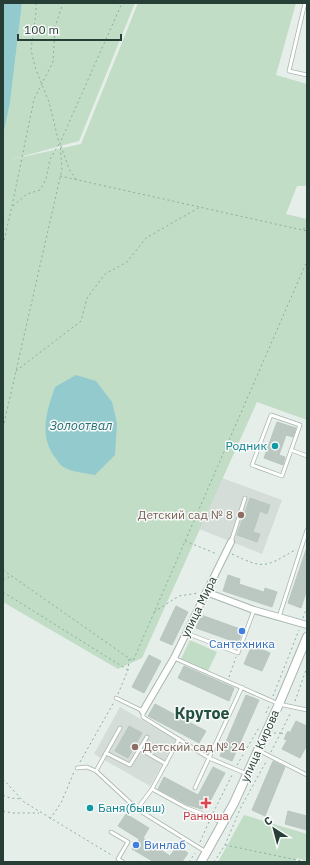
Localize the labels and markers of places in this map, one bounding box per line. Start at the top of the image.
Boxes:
place label: Родник [225,438,267,453]
marker: Родник [270,441,280,451]
place label: Детский сад № 8 [138,507,233,522]
marker: Детский сад № 8 [236,510,246,520]
marker: Сантехника [237,626,247,636]
place label: Сантехника [209,636,276,651]
place label: Детский сад № 24 [143,739,245,754]
marker: Детский сад № 24 [130,742,140,752]
marker: Ранюша [201,798,211,808]
place label: Баня(бывш) [98,800,165,815]
marker: Баня(бывш) [85,803,95,813]
place label: Ранюша [183,808,230,823]
place label: Винлаб [144,837,186,852]
marker: Винлаб [131,840,141,850]

